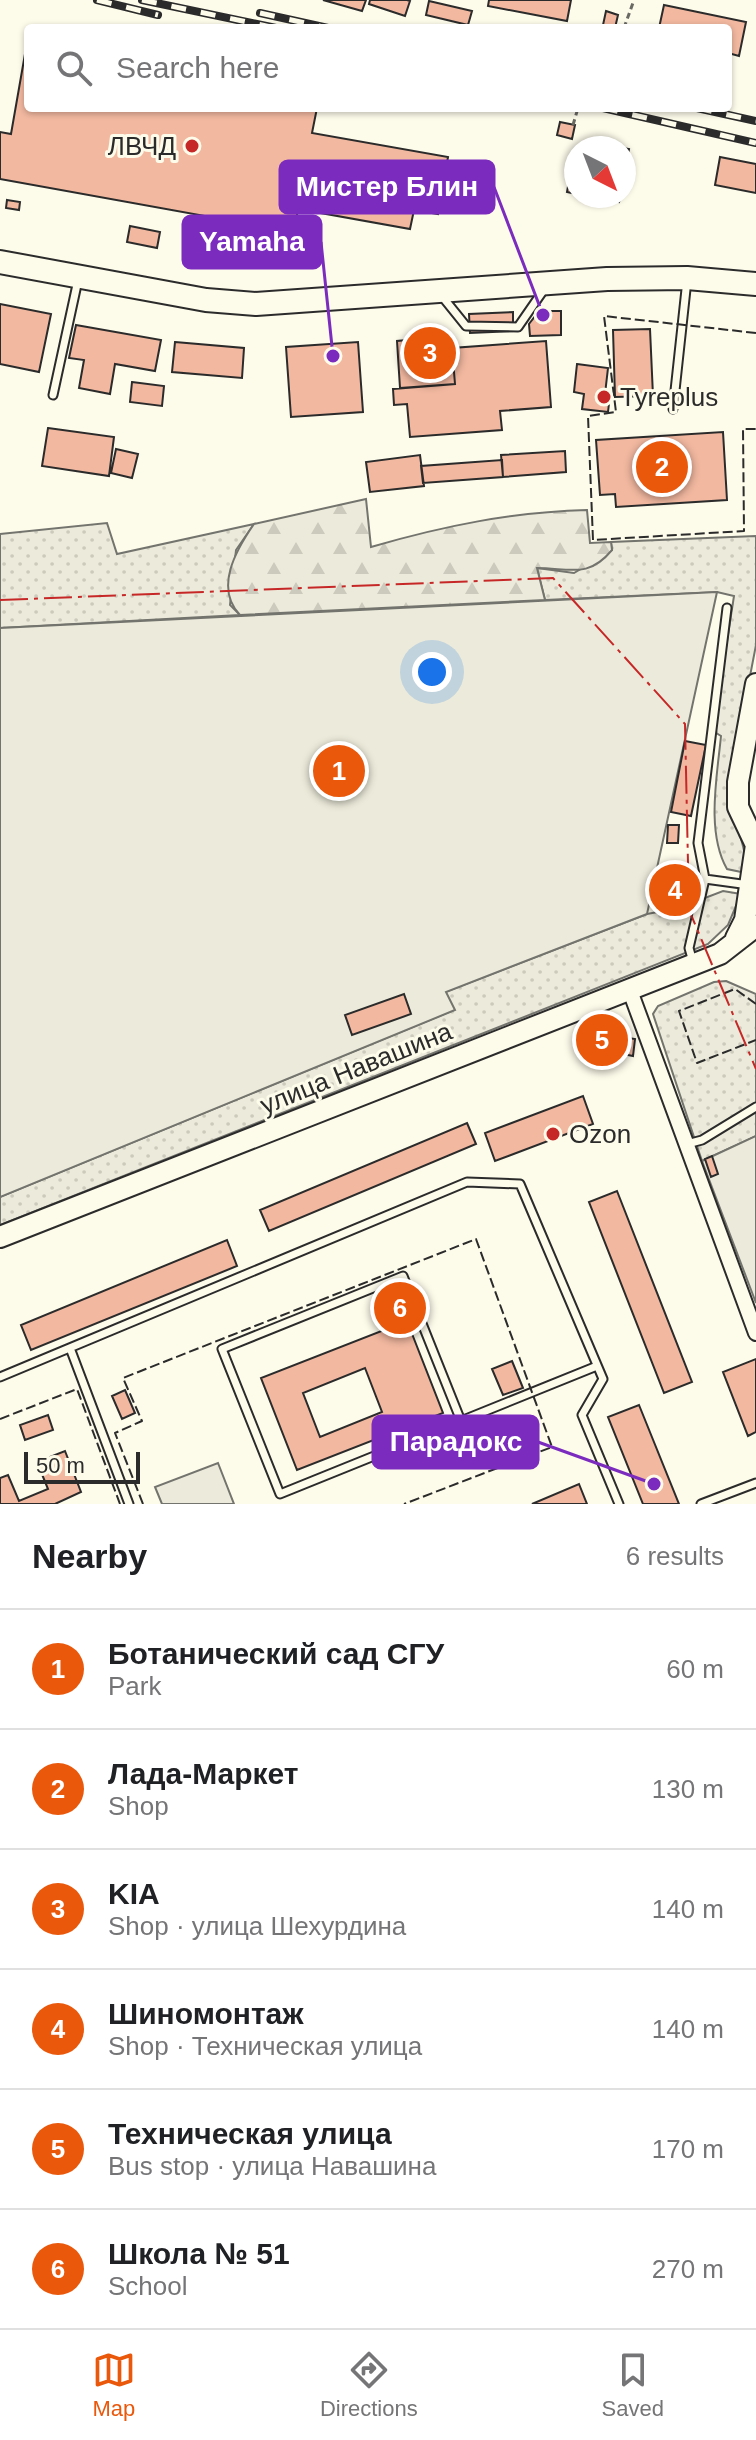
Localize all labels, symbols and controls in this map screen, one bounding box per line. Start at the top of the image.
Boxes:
search box [24,24,732,112]
icon: search [52,46,96,90]
text: Search here [116,51,279,84]
place label: ЛВЧД [108,131,176,161]
north arrow [564,136,636,208]
marker: ЛВЧД [183,137,201,155]
callout: Мистер Блин [280,161,494,213]
text: Мистер Блин [296,171,478,202]
callout: Yamaha [183,216,321,268]
text: Yamaha [199,226,305,257]
pin: 3 [404,323,456,383]
place label: Tyreplus [620,382,718,412]
marker: Tyreplus [595,388,613,406]
pin: 2 [636,437,688,497]
your location [412,652,452,692]
pin: 1 [313,741,365,801]
pin: 4 [649,860,701,920]
pin: 5 [576,1010,628,1070]
street label: улица Навашина [256,1016,457,1120]
place label: Ozon [569,1119,631,1149]
marker: Ozon [544,1125,562,1143]
pin: 6 [374,1278,426,1338]
callout: Парадокс [373,1416,538,1468]
text: Парадокс [390,1426,522,1457]
scale bar [24,1448,140,1484]
text: 50 m [36,1453,85,1478]
text: Nearby [32,1537,147,1575]
text: 6 results [626,1541,724,1571]
text: Ботанический сад СГУ [108,1637,444,1670]
text: 1 [51,1654,65,1684]
text: 60 m [666,1654,724,1684]
text: Park [108,1671,161,1701]
text: Лада-Маркет [108,1757,299,1790]
text: 2 [51,1774,65,1804]
text: 130 m [652,1774,724,1804]
text: Shop [108,1791,169,1821]
text: KIA [108,1877,160,1910]
text: 3 [51,1894,65,1924]
text: 140 m [652,1894,724,1924]
text: Shop · улица Шехурдина [108,1911,406,1941]
text: Шиномонтаж [108,1997,304,2030]
text: 4 [51,2014,65,2044]
text: 140 m [652,2014,724,2044]
text: Shop · Техническая улица [108,2031,422,2061]
text: Техническая улица [108,2117,392,2150]
text: 5 [51,2134,65,2164]
text: 170 m [652,2134,724,2164]
text: Bus stop · улица Навашина [108,2151,436,2181]
text: Школа № 51 [108,2237,290,2270]
text: 6 [51,2254,65,2284]
text: 270 m [652,2254,724,2284]
text: School [108,2271,188,2301]
tab: Map [92,2348,136,2422]
tab: Directions [320,2348,418,2422]
tab: Saved [602,2348,664,2422]

